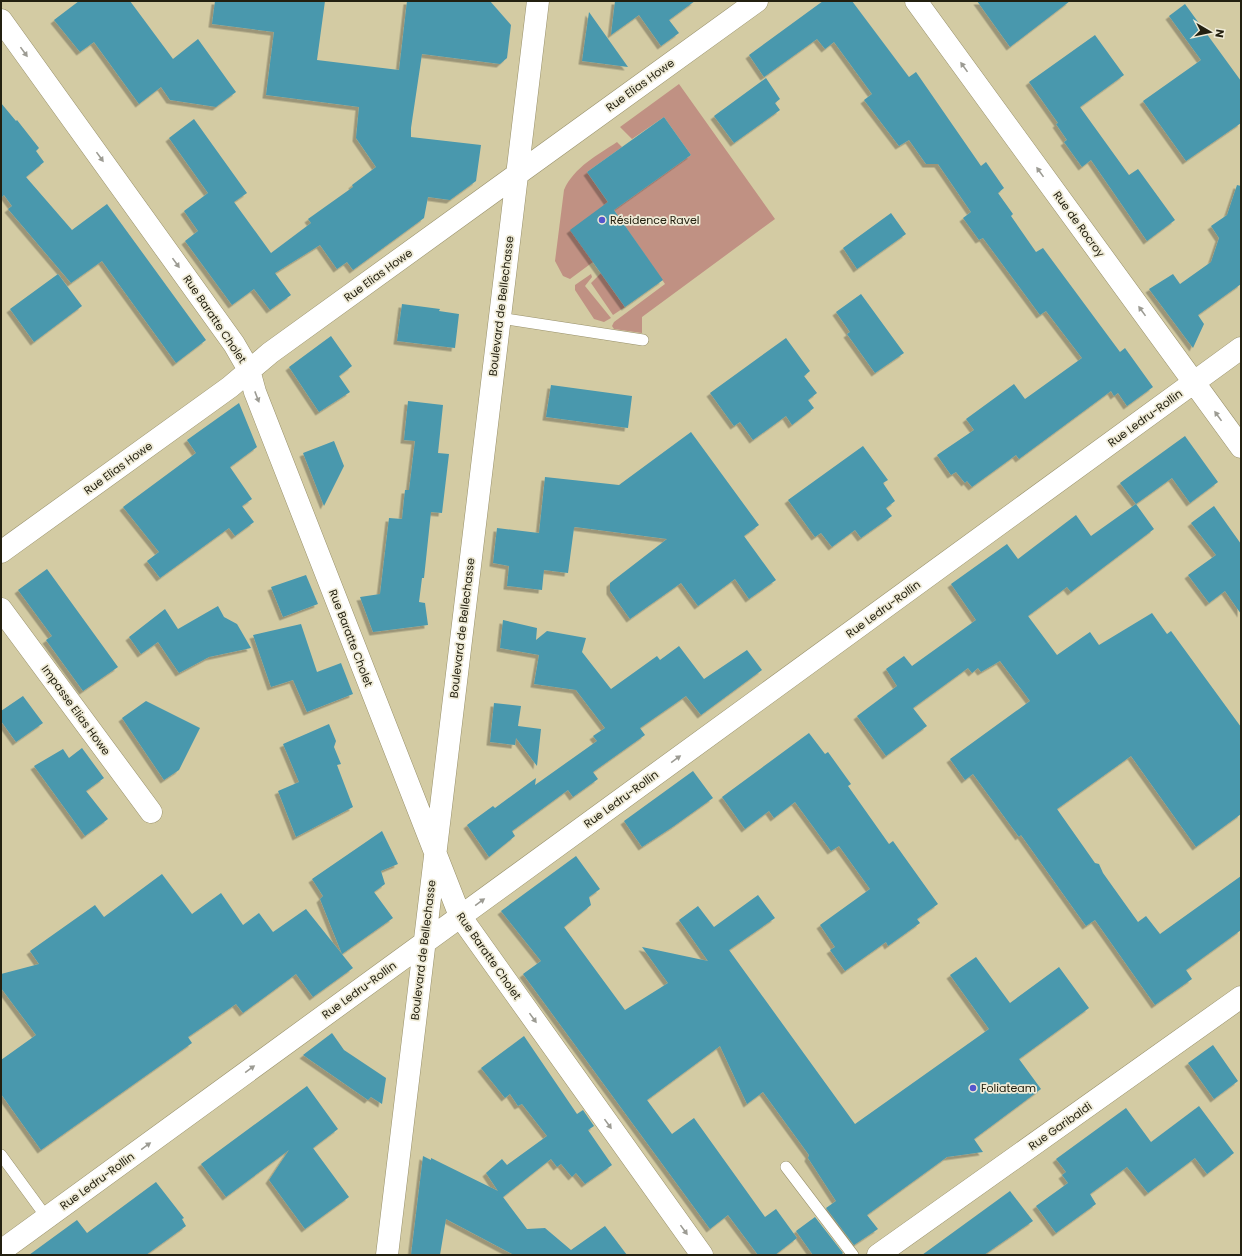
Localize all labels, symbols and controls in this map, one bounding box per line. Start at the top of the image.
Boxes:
north arrow [1190,12,1230,52]
text: N [1211,28,1228,39]
one-way arrow [20,46,28,57]
street label: Rue Elias Howe [602,55,678,115]
one-way arrow [960,61,968,72]
one-way arrow [96,152,104,163]
one-way arrow [1036,166,1044,177]
street label: Rue de Rocroy [1049,188,1109,261]
place label: Résidence Ravel [610,212,700,228]
marker: Résidence Ravel [597,215,607,225]
street label: Boulevard de Bellechasse [484,235,518,377]
street label: Rue Elias Howe [340,245,416,305]
one-way arrow [172,257,180,268]
street label: Rue Baratte Cholet [180,272,250,366]
one-way arrow [1137,305,1146,316]
street label: Rue Ledru-Rollin [1104,385,1186,451]
one-way arrow [254,391,260,403]
one-way arrow [1214,411,1222,421]
street label: Rue Elias Howe [80,438,156,498]
street label: Boulevard de Bellechasse [445,557,479,699]
street label: Rue Ledru-Rollin [842,576,924,642]
street label: Rue Baratte Cholet [325,587,377,689]
street label: Impasse Elias Howe [38,662,114,758]
one-way arrow [670,755,681,763]
street label: Rue Ledru-Rollin [580,766,662,832]
street label: Boulevard de Bellechasse [406,879,440,1021]
one-way arrow [475,898,485,906]
street label: Rue Baratte Cholet [453,909,525,1003]
street label: Rue Ledru-Rollin [318,957,400,1023]
one-way arrow [529,1013,537,1024]
one-way arrow [245,1065,256,1073]
place label: Foliateam [981,1080,1036,1096]
marker: Foliateam [968,1083,978,1093]
street label: Rue Garibaldi [1025,1098,1095,1154]
one-way arrow [604,1119,612,1129]
one-way arrow [140,1142,151,1150]
street label: Rue Ledru-Rollin [56,1148,138,1214]
one-way arrow [680,1225,688,1235]

